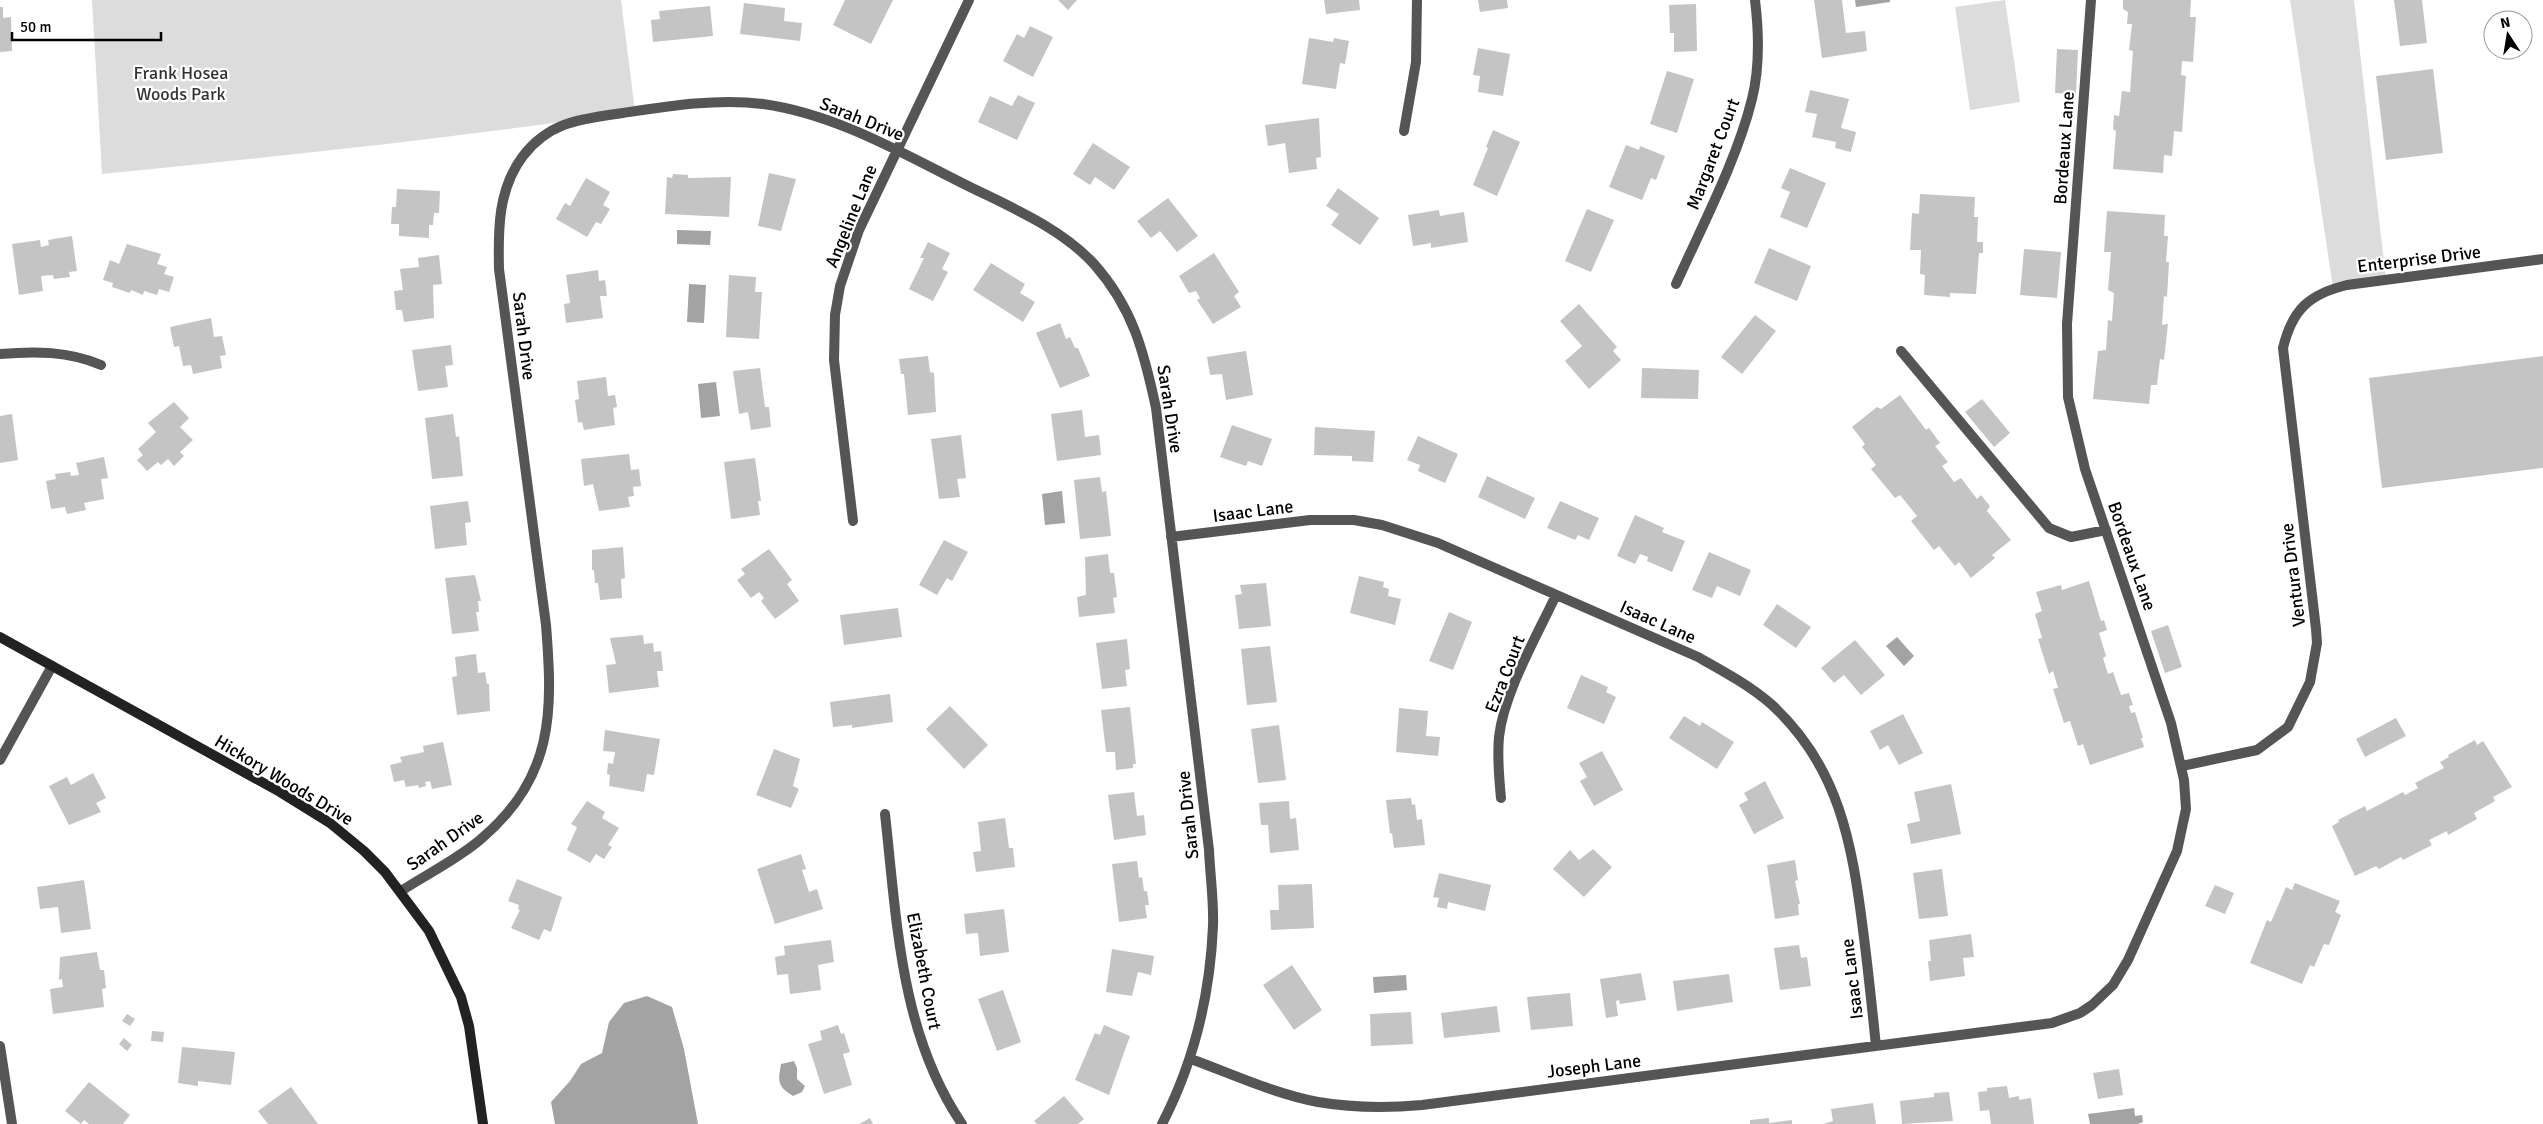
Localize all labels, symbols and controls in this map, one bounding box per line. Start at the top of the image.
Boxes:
scale bar [12,10,161,42]
north arrow [2483,10,2533,60]
text: N [2499,13,2512,32]
text: 50 m [20,18,51,36]
park label: Frank Hosea Woods Park [134,62,228,105]
street label: Bordeaux Lane [2049,91,2079,205]
street label: Sarah Drive [817,92,907,146]
street label: Margaret Court [1682,95,1744,213]
street label: Angeline Lane [820,161,882,271]
street label: Enterprise Drive [2356,241,2482,277]
street label: Sarah Drive [508,291,540,381]
street label: Sarah Drive [1152,363,1188,455]
street label: Isaac Lane [1211,495,1295,527]
street label: Bordeaux Lane [2103,499,2161,613]
street label: Ventura Drive [2276,522,2310,628]
street label: Isaac Lane [1617,595,1699,649]
street label: Ezra Court [1480,632,1530,716]
street label: Hickory Woods Drive [211,730,357,830]
street label: Sarah Drive [1172,770,1204,860]
street label: Sarah Drive [402,807,488,875]
street label: Elizabeth Court [902,910,946,1032]
street label: Isaac Lane [1836,937,1868,1021]
street label: Joseph Lane [1546,1049,1642,1083]

